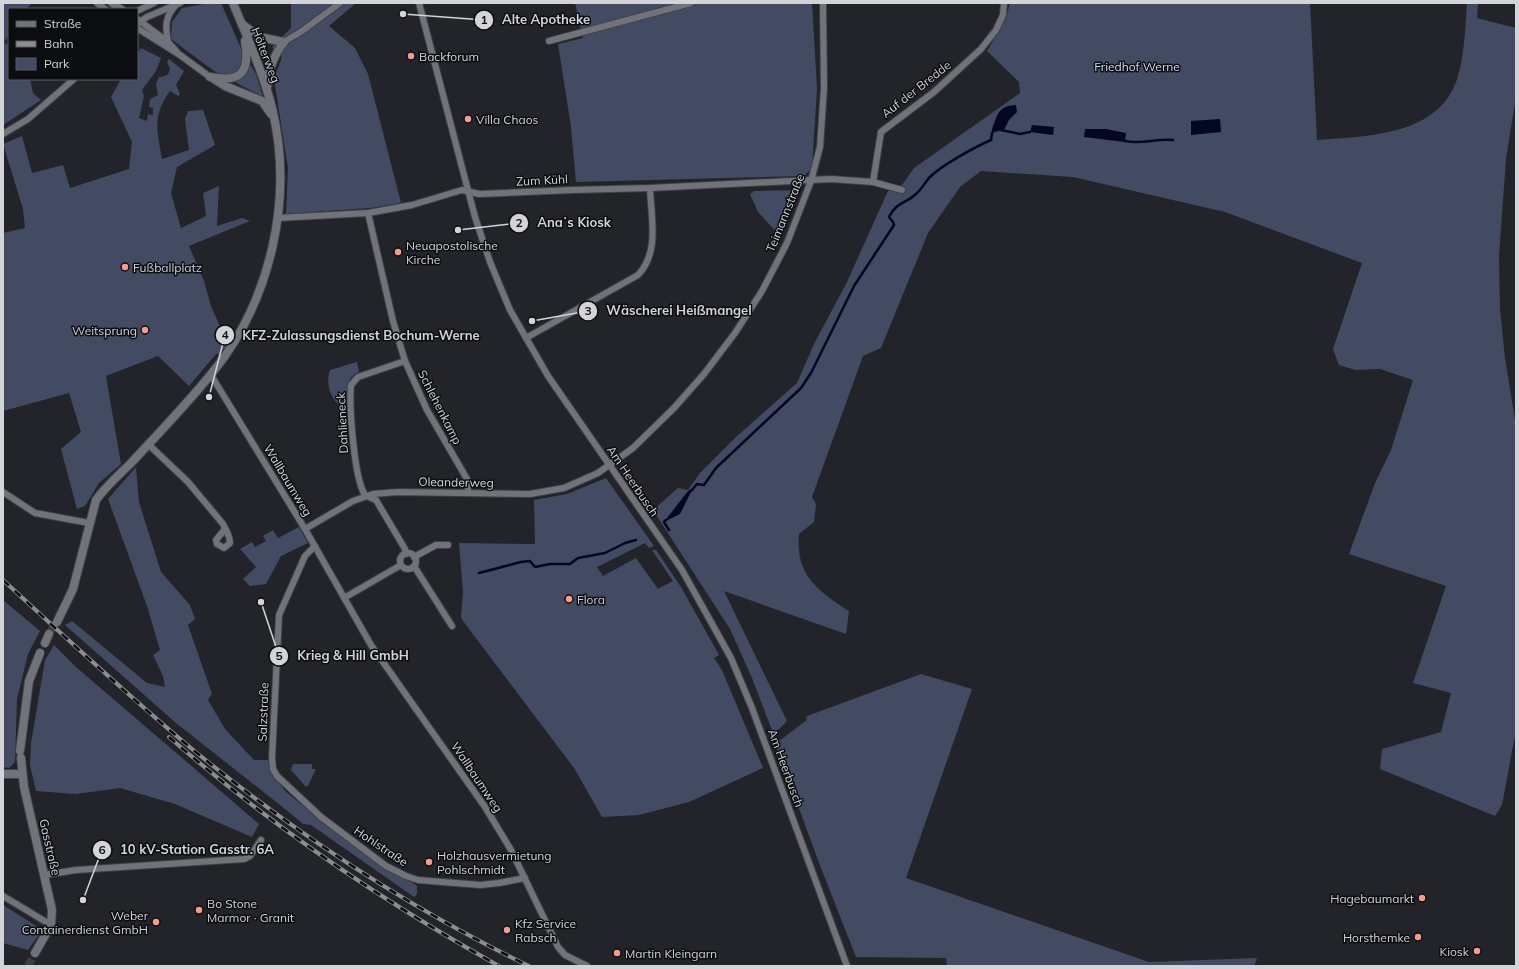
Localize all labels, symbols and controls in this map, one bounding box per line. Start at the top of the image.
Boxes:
callout: Alte Apotheke [474,7,599,32]
legend [8,8,138,80]
text: Alte Apotheke [502,11,590,27]
text: 1 [480,12,488,27]
text: Straße [44,16,81,31]
street label: Hölterweg [249,25,283,85]
text: Bahn [44,36,73,51]
place label: Backforum [419,49,479,64]
marker: Backforum [406,51,416,61]
text: Park [44,56,70,71]
street label: Auf der Bredde [878,57,954,121]
park label: Friedhof Werne [1094,59,1180,74]
place label: Villa Chaos [476,112,539,127]
marker: Villa Chaos [463,114,473,124]
street label: Zum Kühl [516,171,568,189]
street label: Teimannstraße [762,172,808,254]
callout: Anaʼs Kiosk [509,210,619,235]
text: Anaʼs Kiosk [537,214,612,230]
text: 2 [515,215,523,230]
place label: Neuapostolische Kirche [406,238,498,267]
marker: Neuapostolische Kirche [393,247,403,257]
place label: Fußballplatz [133,260,202,275]
marker: Fußballplatz [120,262,130,272]
callout: Wäscherei Heißmangel [578,298,759,323]
text: Wäscherei Heißmangel [606,302,752,318]
text: 3 [584,303,592,318]
place label: Weitsprung [72,323,137,338]
callout: KFZ-Zulassungsdienst Bochum-Werne [215,323,488,348]
marker: Weitsprung [140,325,150,335]
text: 4 [221,327,229,342]
text: KFZ-Zulassungsdienst Bochum-Werne [242,327,480,343]
street label: Schlehenkamp [415,367,465,447]
street label: Dahlieneck [333,391,351,454]
street label: Wallbaumweg [261,441,315,519]
street label: Am Heerbusch [604,443,662,519]
street label: Oleanderweg [418,474,494,490]
place label: Flora [577,592,605,607]
marker: Flora [564,594,574,604]
callout: Krieg & Hill GmbH [269,643,417,668]
text: Krieg & Hill GmbH [297,647,409,663]
text: 5 [275,648,283,663]
street label: Salzstraße [254,682,272,742]
street label: Am Heerbusch [765,727,807,809]
street label: Wallbaumweg [448,739,506,815]
street label: Gasstraße [36,817,64,877]
street label: Hohlstraße [351,823,411,869]
callout: 10 kV-Station Gasstr. 6A [92,837,282,862]
text: 10 kV-Station Gasstr. 6A [120,841,274,857]
text: 6 [98,842,106,857]
place label: Holzhausvermietung Pohlschmidt [437,848,552,877]
marker: Holzhausvermietung Pohlschmidt [424,857,434,867]
place label: Hagebaumarkt [1330,891,1414,906]
marker: Hagebaumarkt [1417,893,1427,903]
place label: Bo Stone Marmor · Granit [207,896,294,925]
marker: Bo Stone Marmor · Granit [194,905,204,915]
place label: Weber Containerdienst GmbH [22,908,149,937]
place label: Kfz Service Rabsch [515,916,576,945]
marker: Weber Containerdienst GmbH [151,917,161,927]
marker: Kfz Service Rabsch [502,925,512,935]
place label: Horsthemke [1343,930,1410,945]
marker: Horsthemke [1413,932,1423,942]
place label: Kiosk [1440,944,1470,959]
place label: Martin Kleingarn [625,946,717,961]
marker: Kiosk [1472,946,1482,956]
marker: Martin Kleingarn [612,948,622,958]

